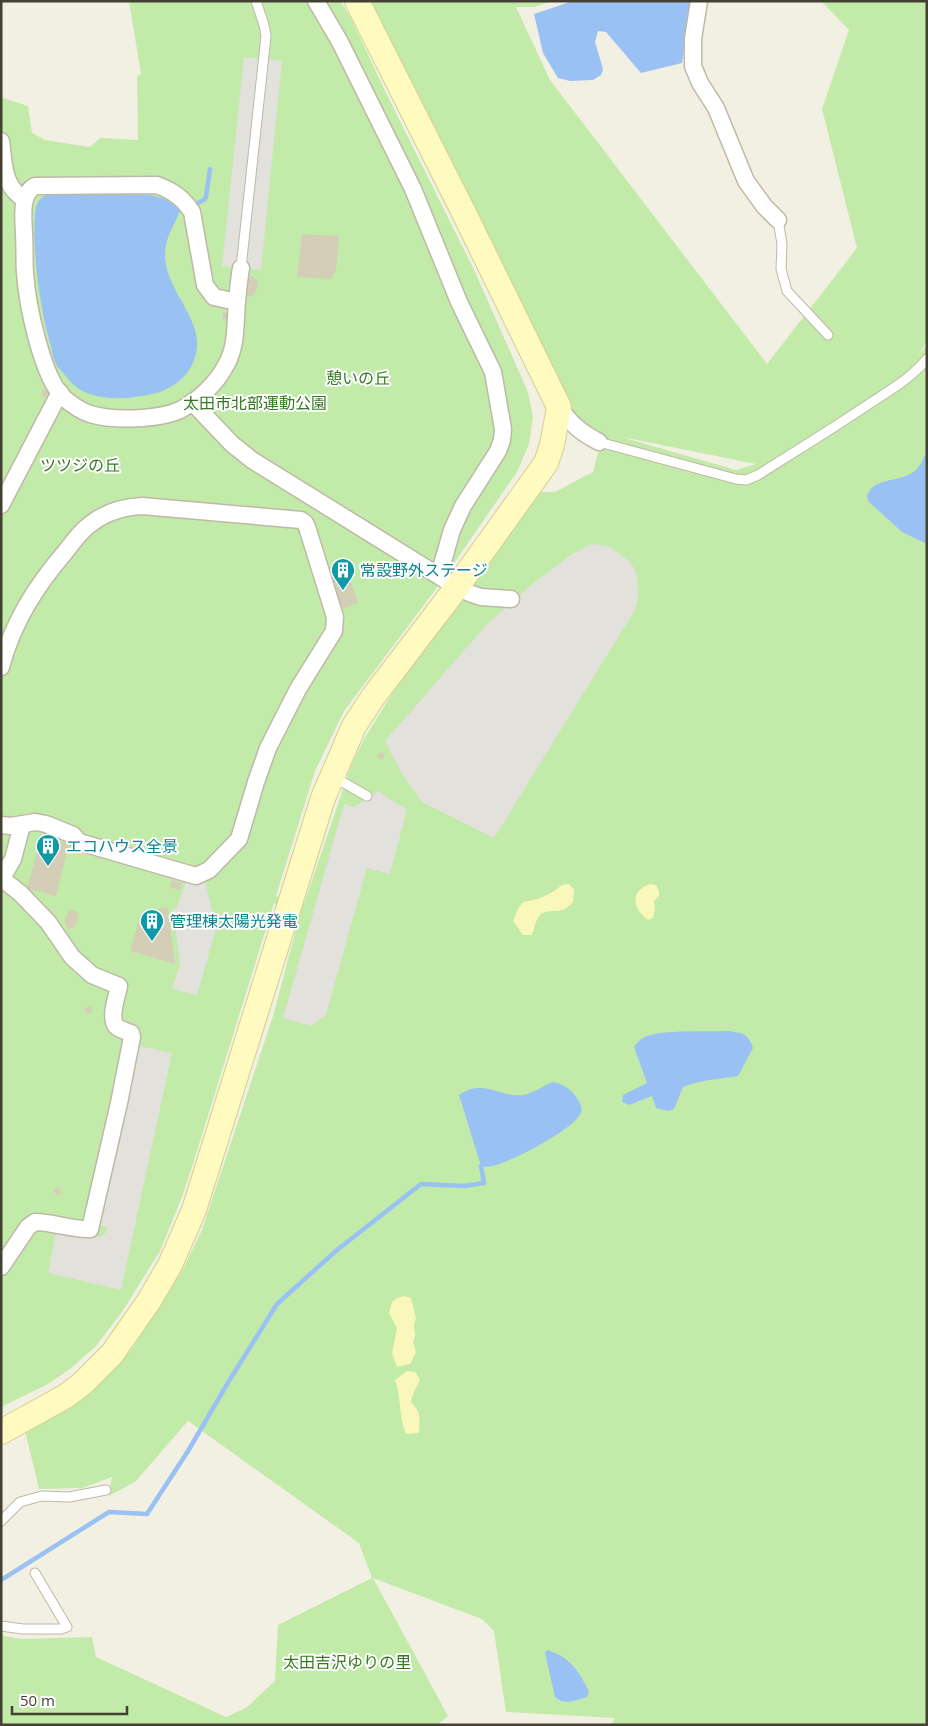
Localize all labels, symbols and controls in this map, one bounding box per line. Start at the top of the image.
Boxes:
park label: 憩いの丘 [326,367,390,389]
park label: 太田市北部運動公園 [183,392,327,414]
park label: ツツジの丘 [40,454,120,476]
building icon: 常設野外ステージ [330,557,356,591]
place label: 常設野外ステージ [360,559,488,581]
building icon: エコハウス全景 [35,833,61,867]
place label: エコハウス全景 [66,835,178,857]
building icon: 管理棟太陽光発電 [139,908,165,942]
place label: 管理棟太陽光発電 [170,910,298,932]
park label: 太田吉沢ゆりの里 [283,1651,411,1673]
scale bar [12,1684,128,1716]
text: 50 m [20,1690,55,1710]

